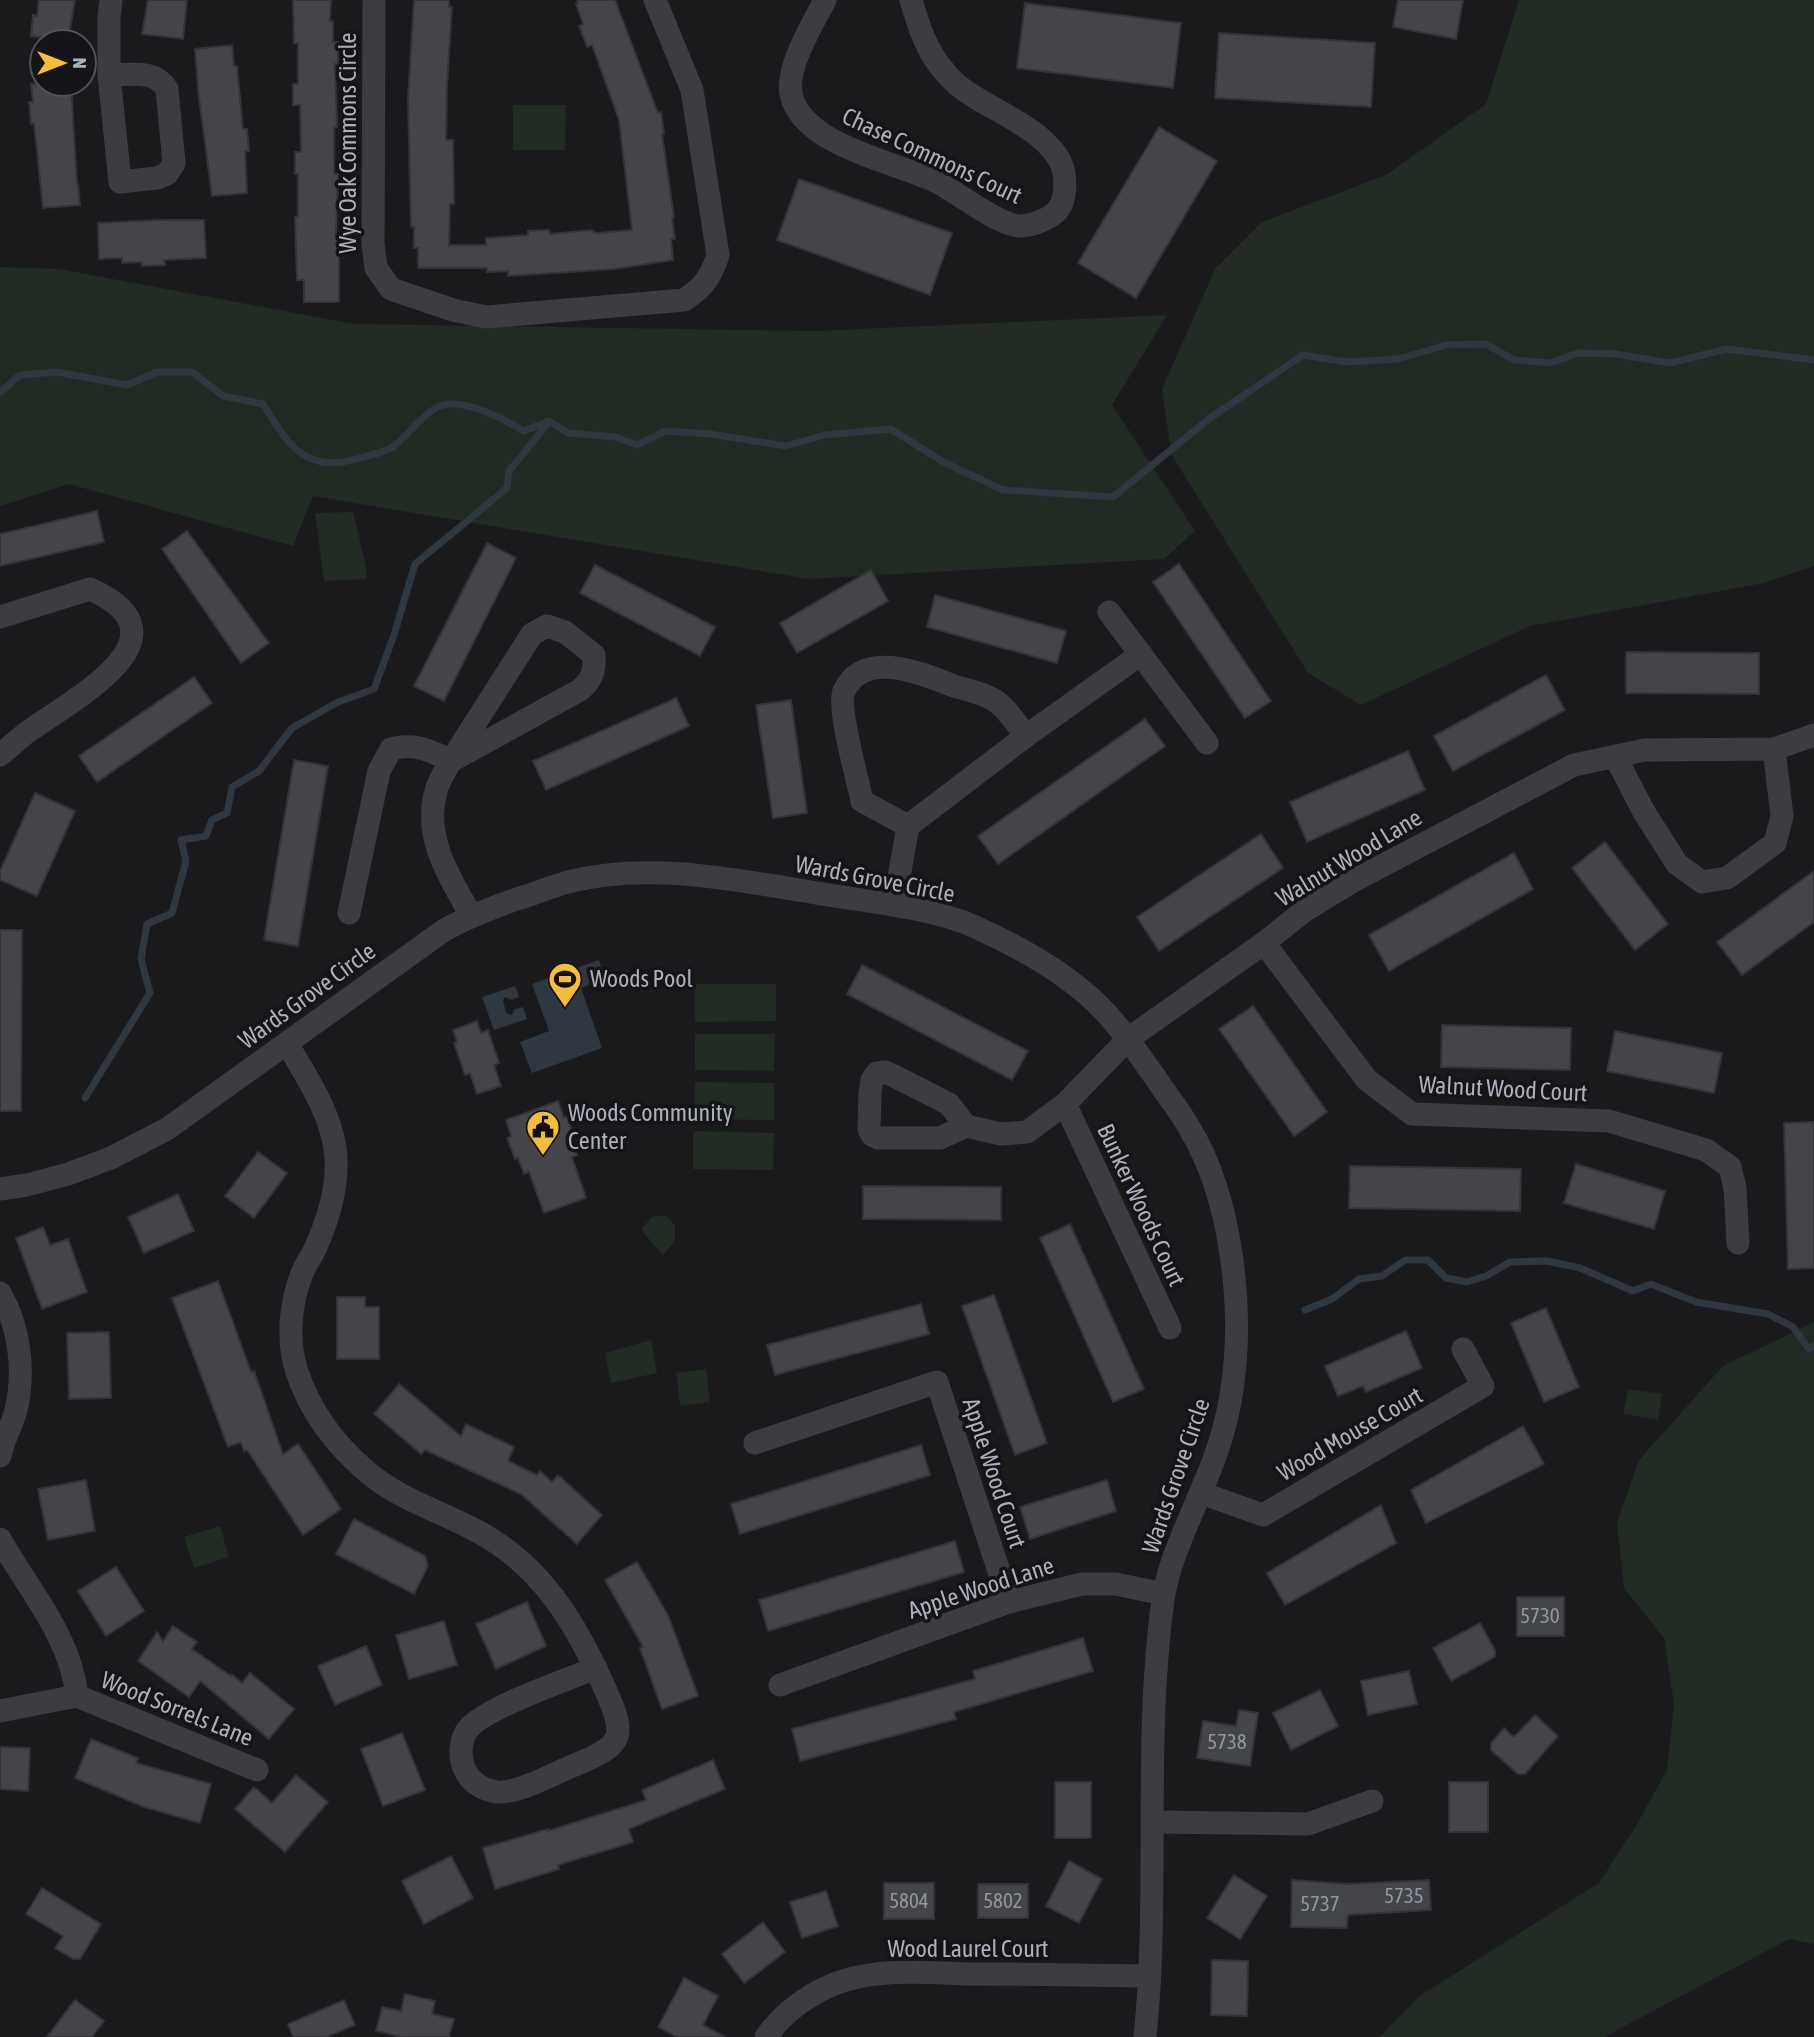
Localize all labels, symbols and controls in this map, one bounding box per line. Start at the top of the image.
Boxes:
north arrow [28,28,98,98]
street label: Wye Oak Commons Circle [334,33,361,253]
text: N [69,57,91,69]
street label: Chase Commons Court [838,102,1026,209]
street label: Walnut Wood Lane [1271,804,1426,912]
street label: Wards Grove Circle [793,850,957,907]
street label: Wards Grove Circle [233,937,380,1054]
sports icon: Woods Pool [546,960,584,1009]
place label: Woods Pool [590,965,693,992]
street label: Walnut Wood Court [1418,1071,1588,1106]
place label: Woods Community Center [568,1099,733,1154]
public building icon: Woods Community Center [524,1108,562,1157]
street label: Bunker Woods Court [1092,1119,1191,1290]
street label: Wood Mouse Court [1272,1381,1427,1486]
street label: Apple Wood Court [958,1394,1031,1551]
street label: Wards Grove Circle [1136,1395,1215,1557]
street label: Apple Wood Lane [905,1551,1057,1624]
house number: 5730 [1520,1603,1560,1627]
street label: Wood Sorrels Lane [97,1666,257,1751]
house number: 5738 [1207,1729,1247,1753]
house number: 5735 [1384,1883,1424,1907]
house number: 5804 [889,1888,929,1912]
house number: 5802 [983,1888,1023,1912]
house number: 5737 [1300,1891,1340,1915]
street label: Wood Laurel Court [888,1935,1049,1962]

